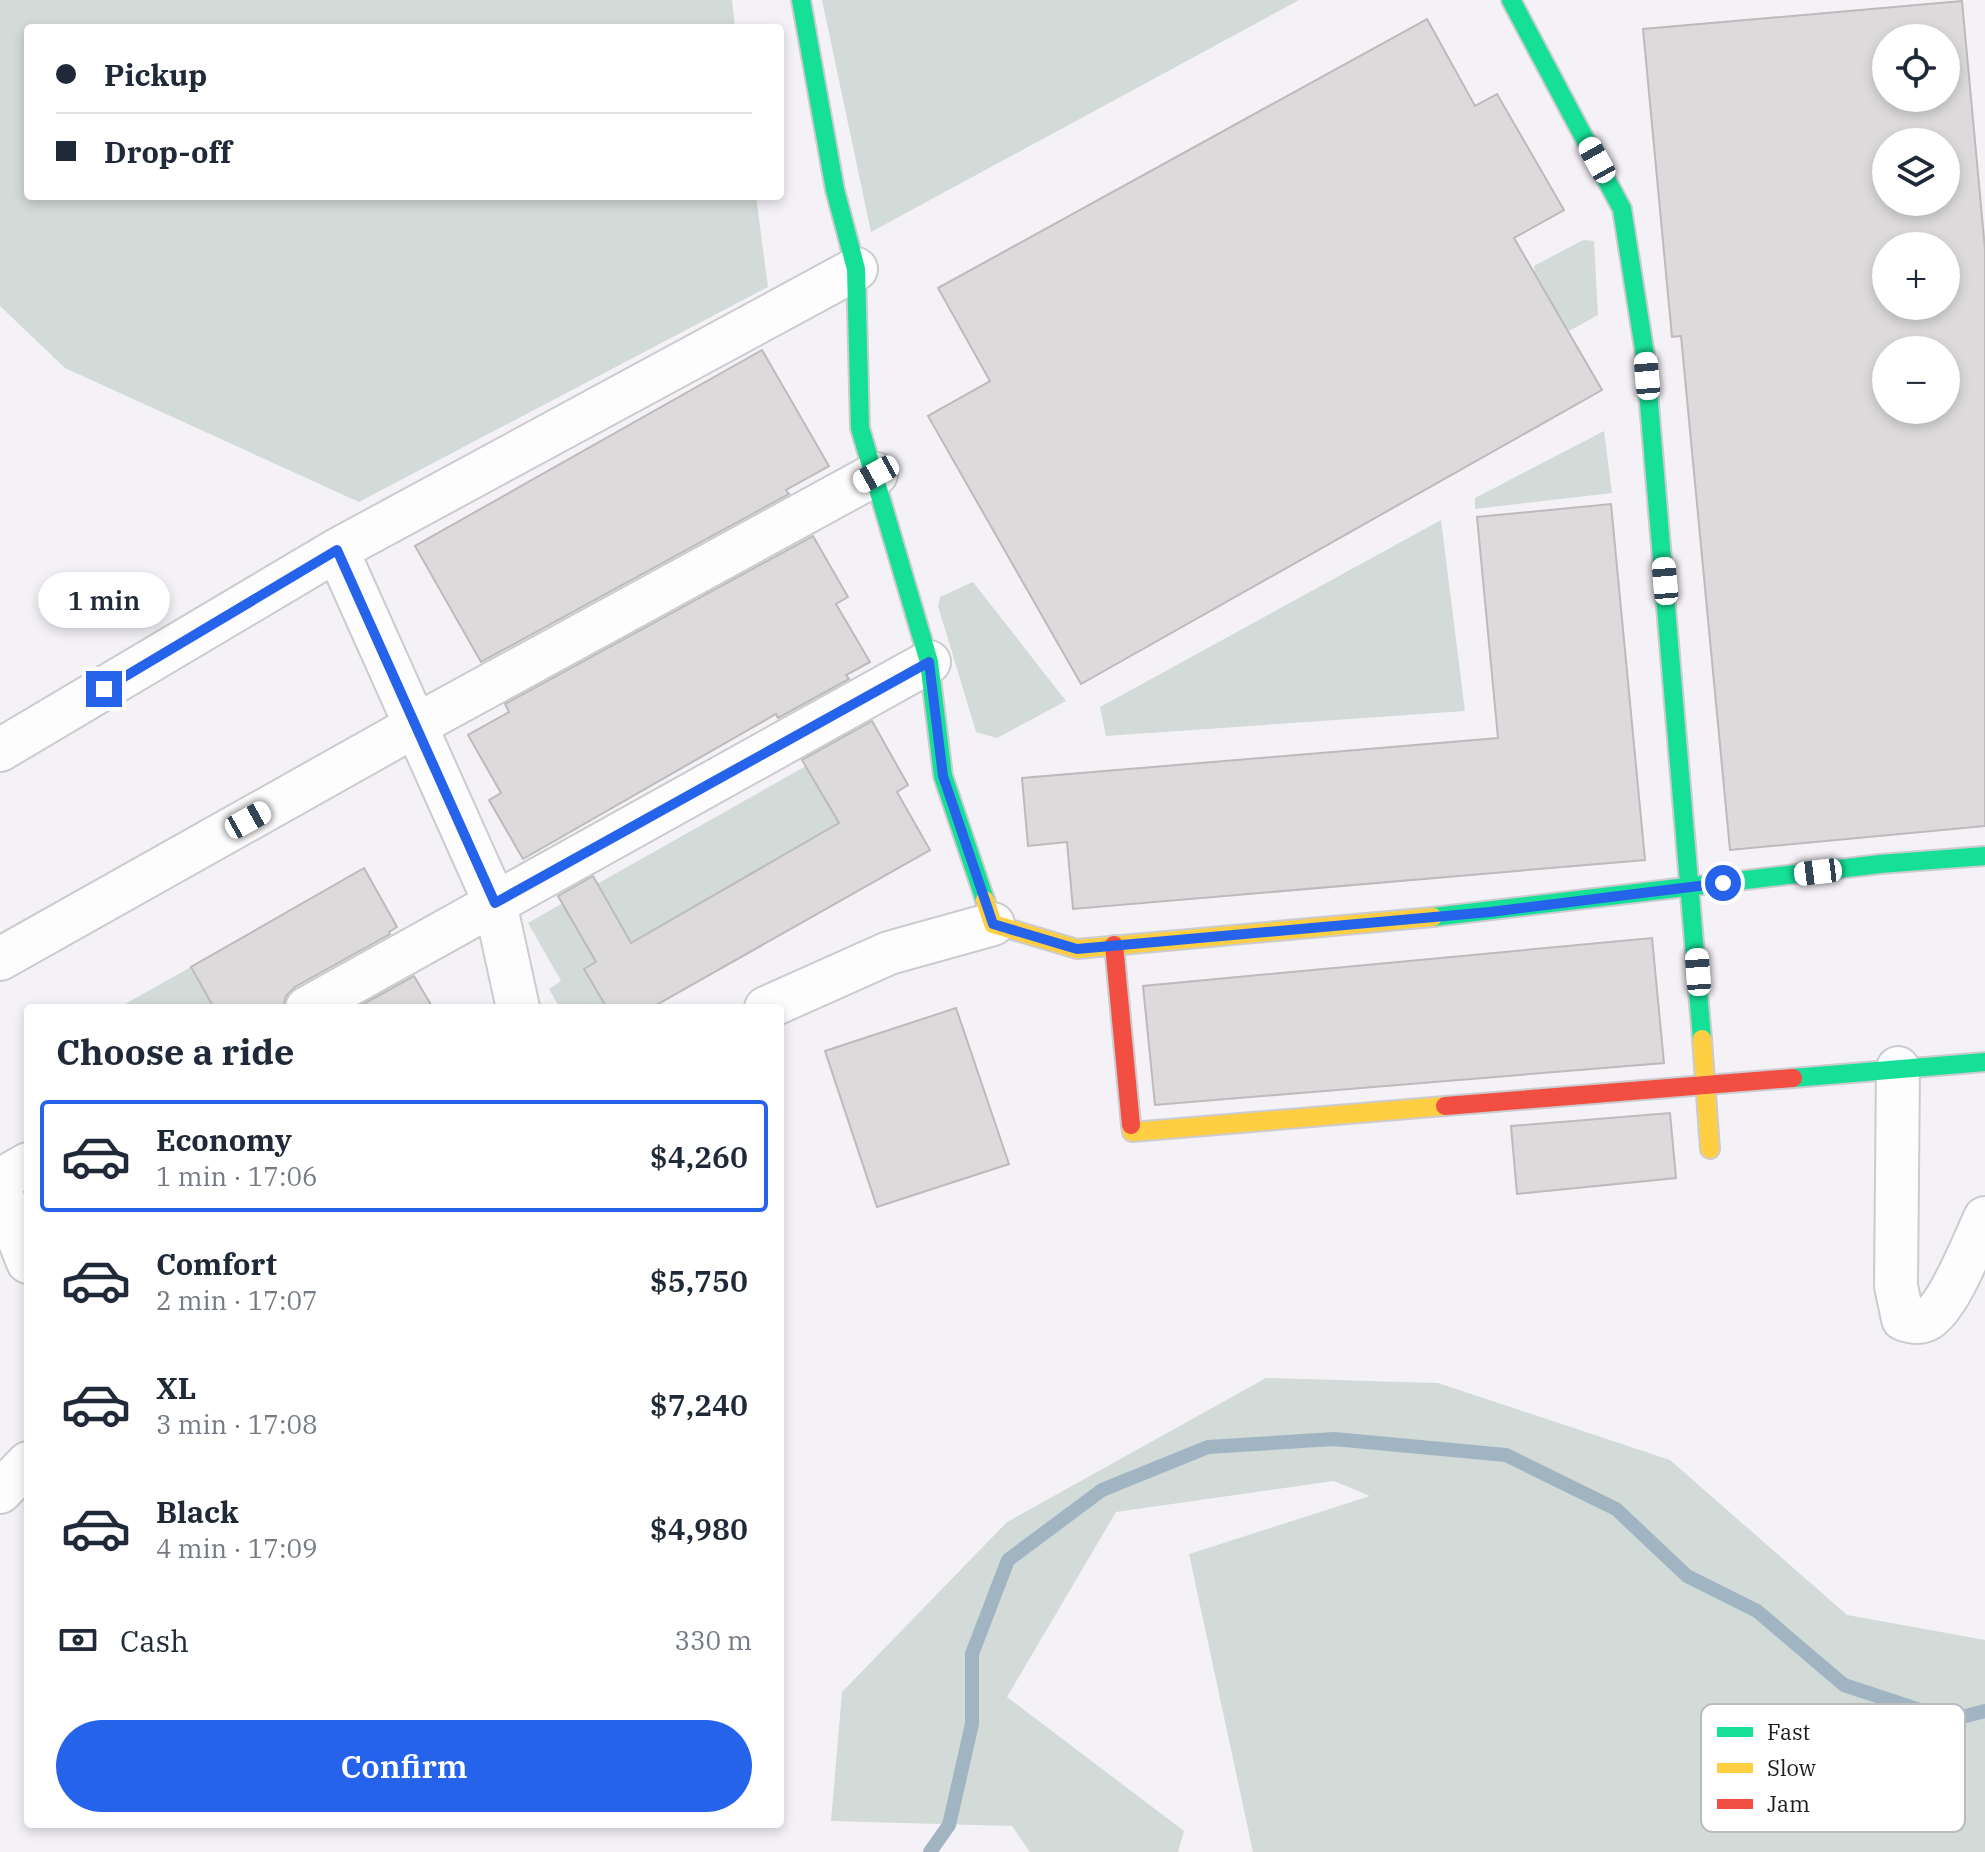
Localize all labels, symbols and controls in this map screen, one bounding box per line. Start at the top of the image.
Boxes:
map controls [1872,24,1960,424]
button: locate [1872,24,1960,112]
text: Pickup [104,55,207,94]
button: layers [1872,128,1960,216]
text: Drop-off [104,132,232,171]
car [1575,133,1619,187]
button: + [1872,232,1960,320]
button: − [1872,336,1960,424]
car [1633,351,1661,401]
car [849,452,903,496]
car [1651,556,1679,606]
callout: 1 min [38,573,170,629]
text: 1 min [68,583,140,617]
route end [86,671,122,707]
car [221,798,275,842]
car [1793,857,1843,887]
route start [1705,865,1741,901]
car [1684,947,1712,997]
text: Choose a ride [56,1028,295,1075]
icon: car [60,1120,132,1192]
text: Economy [156,1120,292,1159]
text: $4,260 [650,1137,748,1176]
text: 1 min · 17:06 [156,1159,318,1193]
icon: car [60,1244,132,1316]
text: Comfort [156,1244,277,1283]
text: $5,750 [650,1261,748,1300]
text: 2 min · 17:07 [156,1283,318,1317]
icon: car [60,1368,132,1440]
text: XL [156,1368,196,1407]
text: $7,240 [650,1385,748,1424]
text: 3 min · 17:08 [156,1407,318,1441]
icon: car [60,1492,132,1564]
text: Black [156,1492,239,1531]
text: $4,980 [650,1509,748,1548]
text: 4 min · 17:09 [156,1531,318,1565]
icon: cash [56,1618,100,1662]
text: Cash [120,1621,189,1660]
text: 330 m [674,1623,752,1657]
legend [1701,1704,1965,1832]
text: Fast [1767,1717,1810,1746]
button: Confirm [56,1720,752,1812]
text: Slow [1767,1753,1816,1782]
text: Jam [1767,1789,1810,1818]

